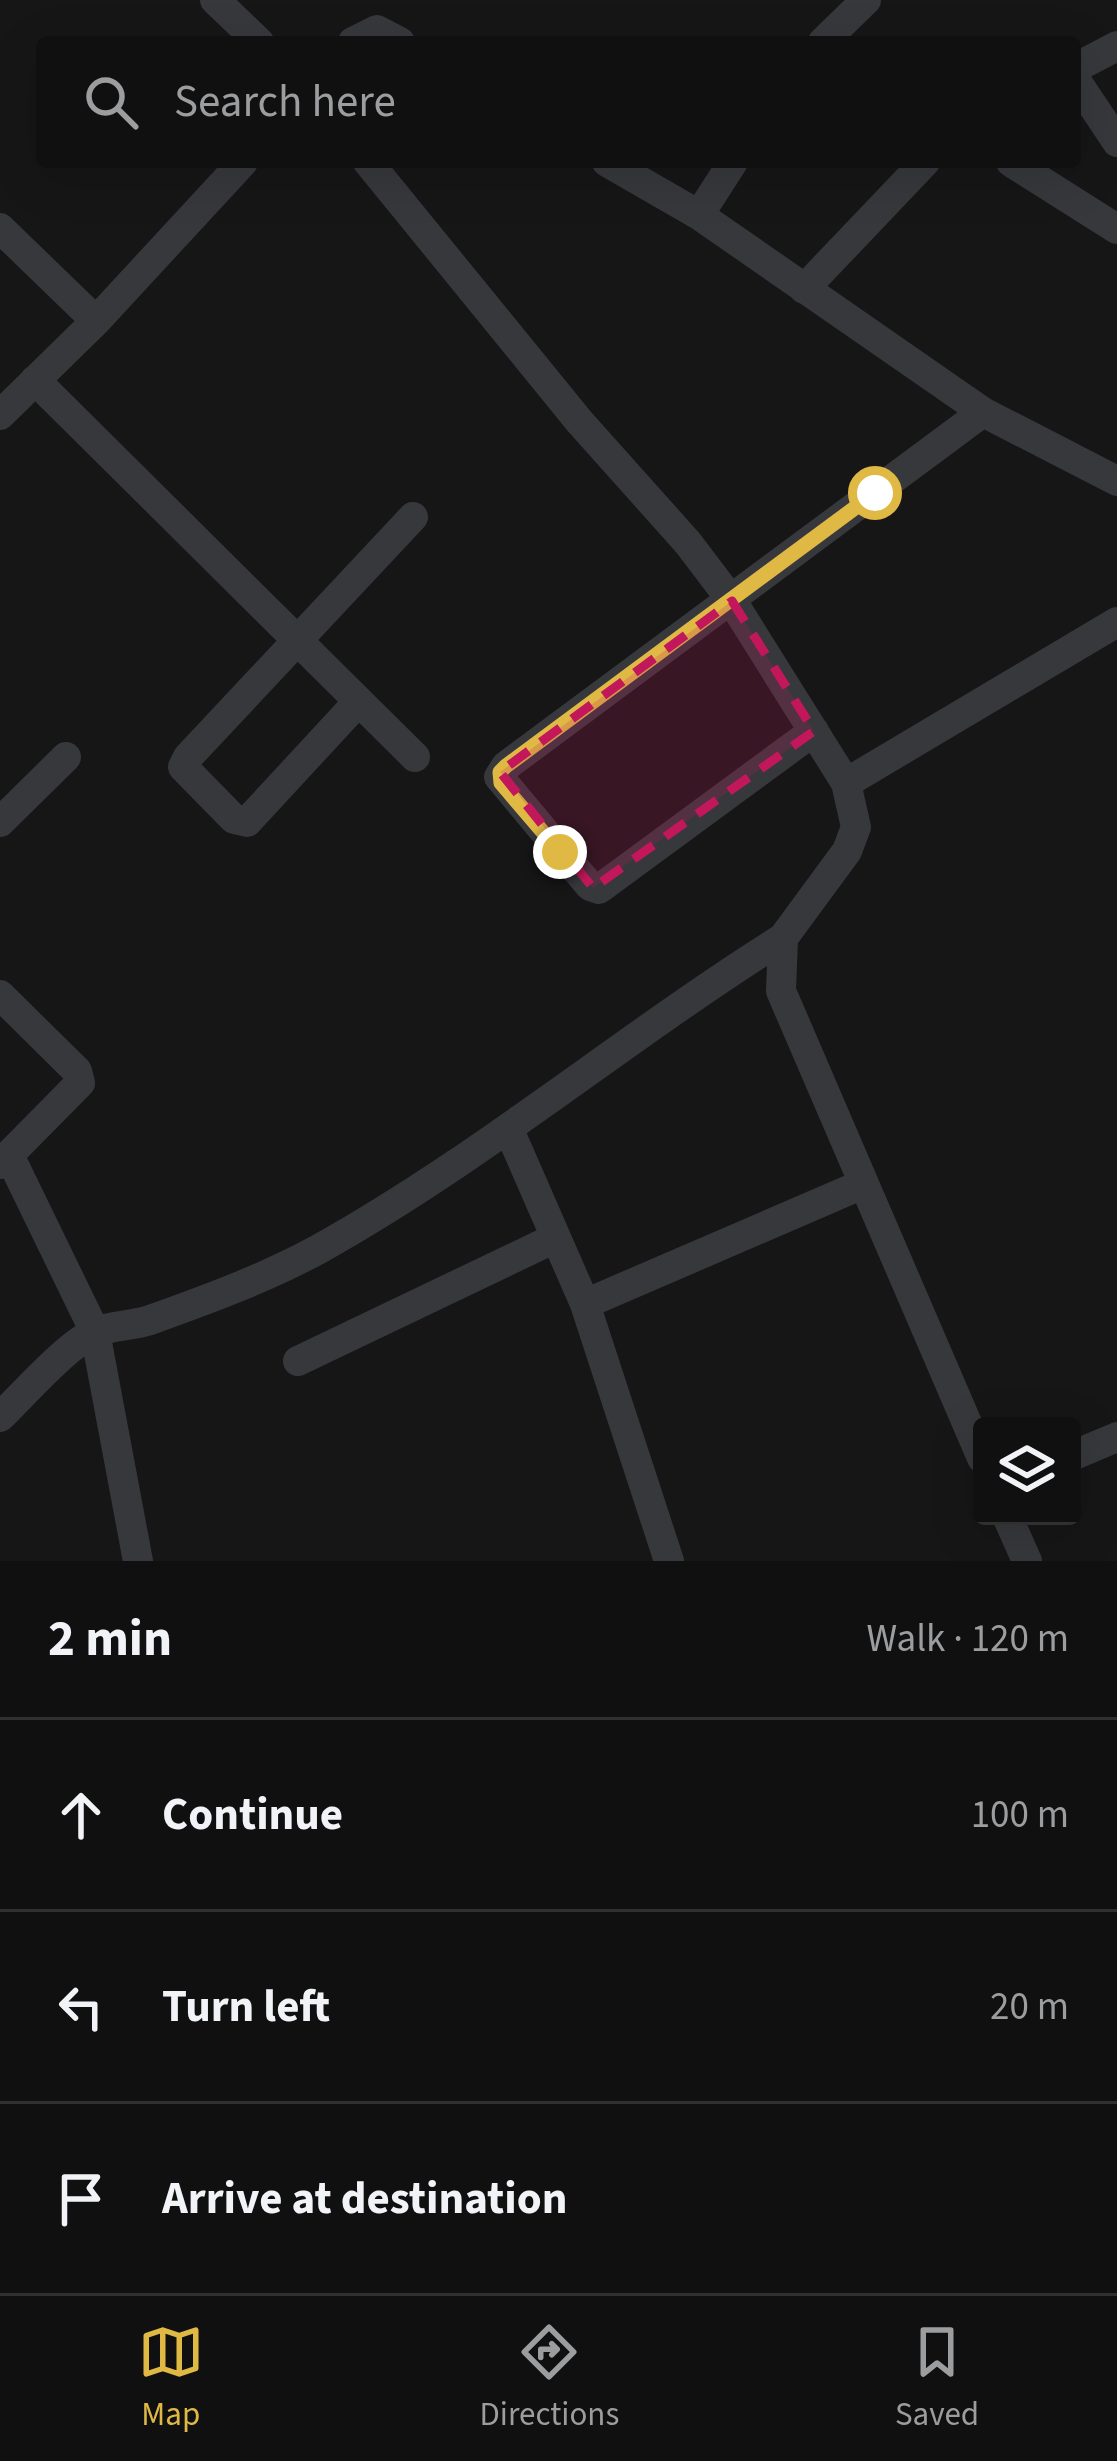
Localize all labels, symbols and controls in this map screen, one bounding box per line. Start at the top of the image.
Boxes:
search box [36,36,1081,168]
icon: search [78,69,144,135]
text: Search here [174,70,396,134]
route start [848,466,902,520]
route end [533,825,587,879]
map controls [973,1417,1081,1525]
button: layers [973,1417,1081,1525]
text: 2 min [48,1603,172,1675]
text: Walk · 120 m [866,1611,1069,1667]
icon: ahead [48,1782,114,1848]
text: Continue [162,1783,343,1847]
text: 100 m [971,1787,1069,1843]
icon: left [48,1974,114,2040]
text: Turn left [162,1975,330,2039]
text: 20 m [990,1979,1069,2035]
icon: arrive [48,2166,114,2232]
text: Arrive at destination [162,2167,567,2231]
tab: Map [138,2319,204,2438]
tab: Directions [480,2319,619,2438]
tab: Saved [895,2319,979,2438]

